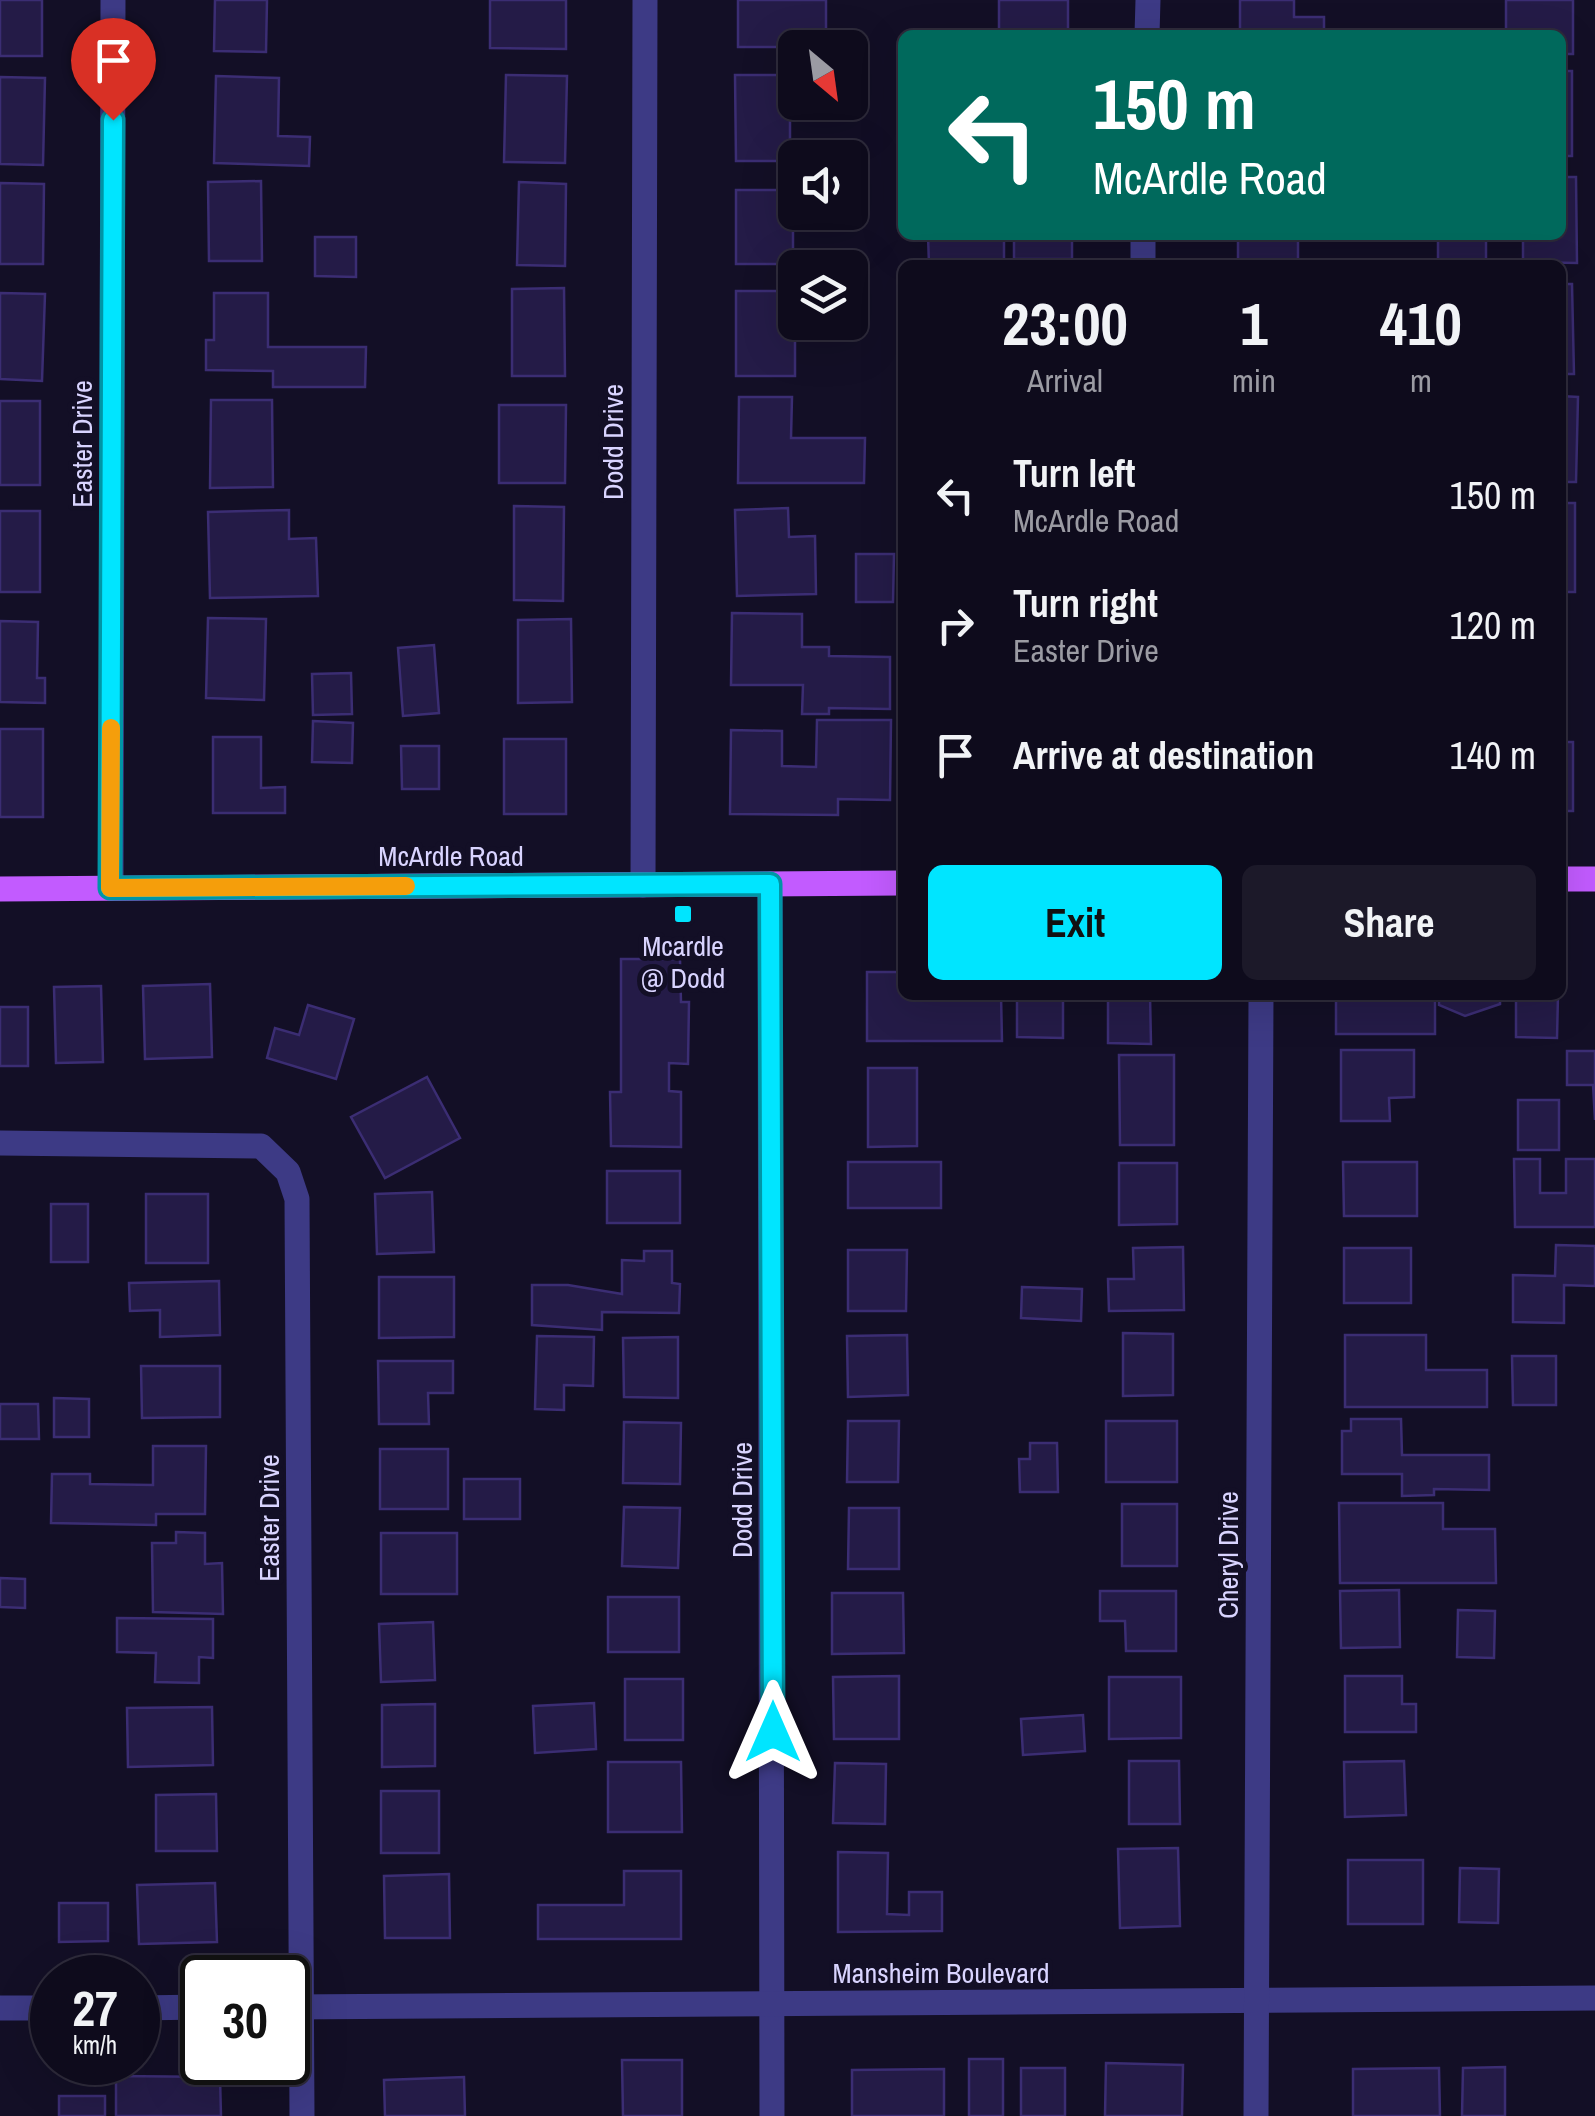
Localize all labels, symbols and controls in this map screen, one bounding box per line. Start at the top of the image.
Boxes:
pin [71,18,156,121]
north arrow [778,30,868,120]
map controls [778,30,868,340]
icon: arrive [86,33,141,88]
text: 150 m [1093,57,1256,151]
icon: left [928,70,1058,200]
button: sound [778,140,868,230]
text: McArdle Road [1093,147,1327,208]
button: layers [778,250,868,340]
text: 23:00 [1002,283,1128,364]
text: 1 [1240,283,1268,364]
text: 410 [1380,283,1462,364]
text: Arrival [1027,359,1103,402]
text: min [1232,359,1276,402]
text: m [1410,359,1432,402]
street label: Easter Drive [63,380,101,508]
street label: Dodd Drive [594,384,632,500]
text: Turn left [1013,448,1135,499]
icon: left [928,468,983,523]
text: 150 m [1449,470,1536,521]
text: McArdle Road [1013,499,1179,542]
text: Turn right [1013,578,1158,629]
icon: right [928,598,983,653]
text: 120 m [1449,600,1536,651]
text: Easter Drive [1013,629,1159,672]
icon: arrive [928,728,983,783]
text: Arrive at destination [1013,730,1314,781]
text: 140 m [1449,730,1536,781]
street label: McArdle Road [378,837,524,875]
button: Exit [928,865,1222,980]
button: Share [1242,865,1536,980]
marker: Mcardle @ Dodd [672,903,694,925]
place label: Mcardle @ Dodd [641,927,725,997]
street label: Dodd Drive [723,1442,761,1558]
street label: Easter Drive [250,1454,288,1582]
street label: Cheryl Drive [1209,1491,1247,1619]
position arrow [721,1680,825,1784]
street label: Mansheim Boulevard [833,1954,1049,1992]
speed limit sign: 30 [180,1955,310,2085]
text: 27 [72,1974,118,2042]
text: km/h [73,2028,117,2062]

